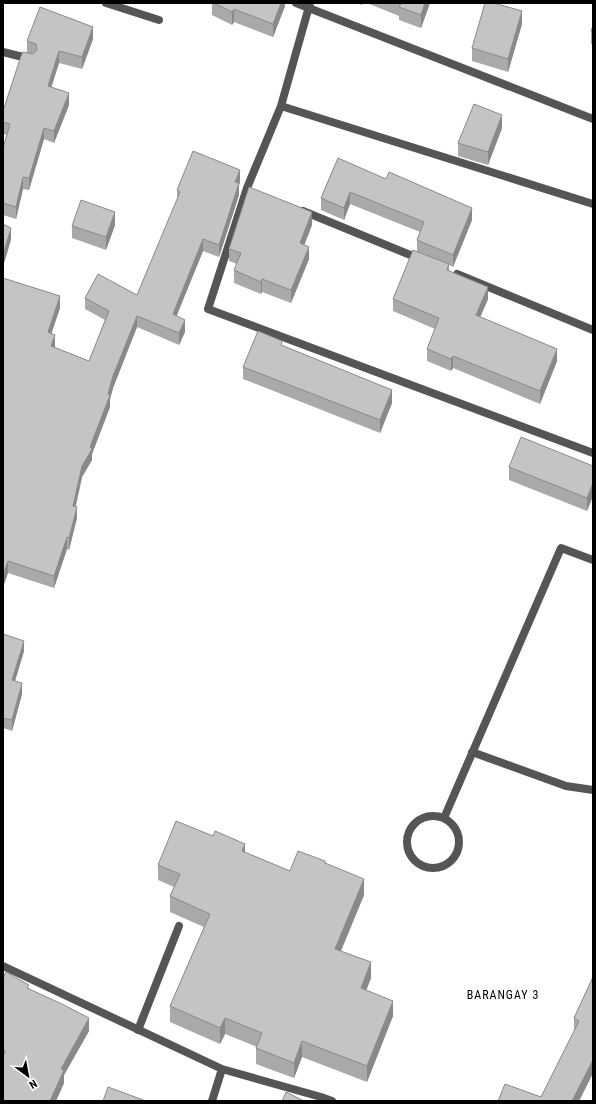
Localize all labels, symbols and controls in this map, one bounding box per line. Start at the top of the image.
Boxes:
district label: BARANGAY 3 [467,988,539,1002]
north arrow [8,1056,48,1096]
text: N [27,1077,39,1091]

